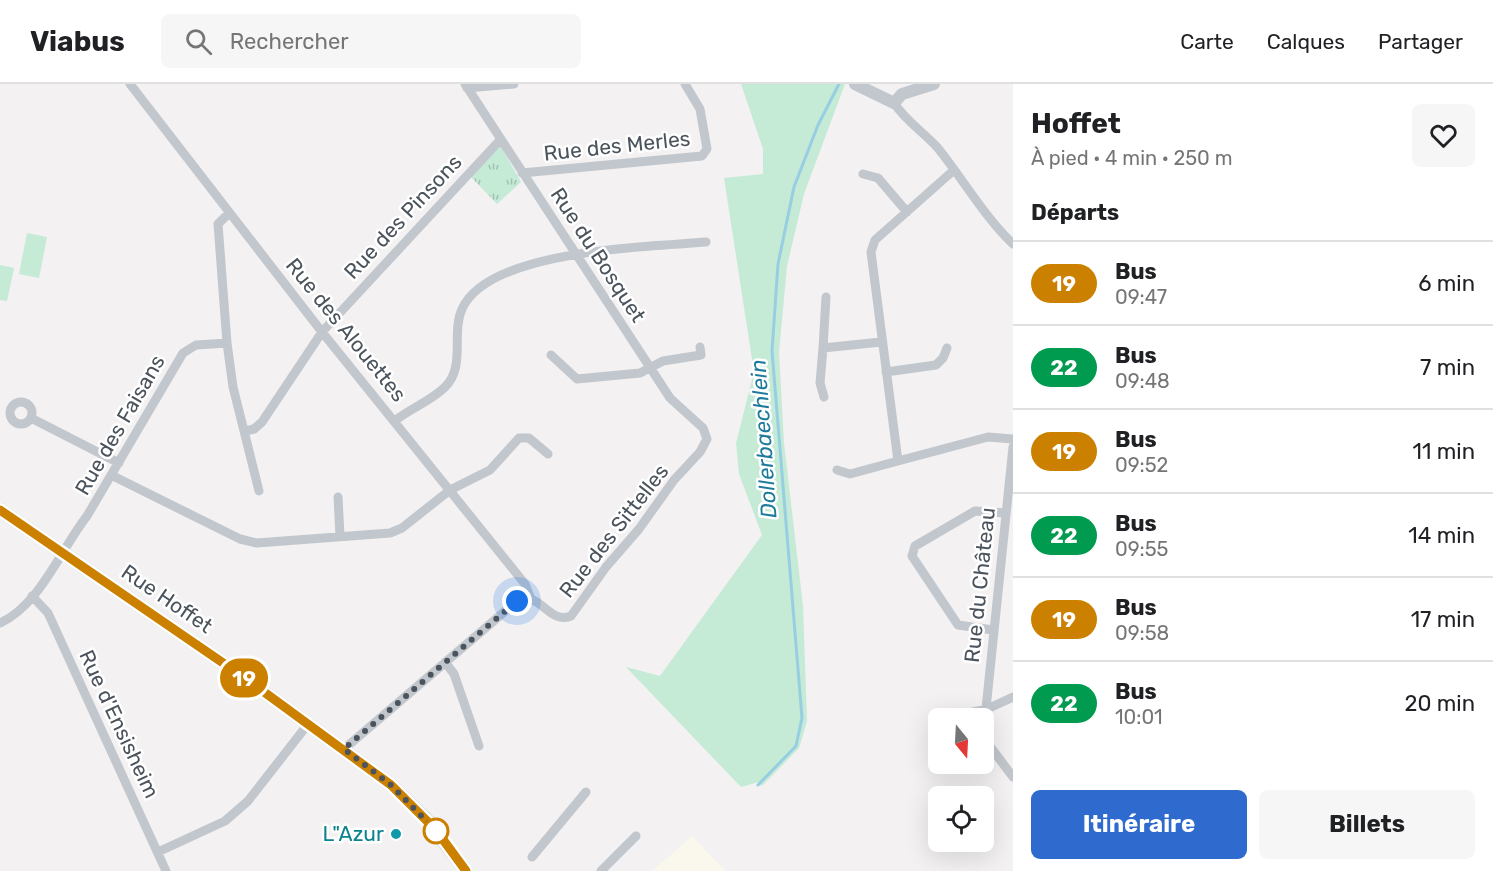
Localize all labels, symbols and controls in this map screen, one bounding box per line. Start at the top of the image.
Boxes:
search box [161,14,581,68]
text: Viabus [30,25,125,58]
icon: search [182,25,215,58]
text: Rechercher [230,28,349,55]
text: Carte [1180,29,1234,54]
text: Calques [1267,29,1345,54]
text: Partager [1378,29,1463,54]
button: heart [1412,104,1475,167]
text: Hoffet [1031,107,1121,140]
street label: Rue des Merles [542,125,692,166]
text: À pied · 4 min · 250 m [1031,146,1233,170]
street label: Rue des Pinsons [339,149,467,284]
street label: Rue du Bosquet [546,183,651,327]
text: Départs [1031,199,1119,226]
street label: Rue des Alouettes [281,253,412,406]
text: Bus [1115,258,1157,285]
text: 6 min [1418,270,1475,297]
text: 19 [1052,271,1076,296]
text: 09:47 [1115,285,1167,309]
text: Bus [1115,342,1157,369]
street label: Rue des Faisans [69,350,170,499]
text: 7 min [1420,354,1475,381]
text: 22 [1050,355,1078,380]
water label: Dollerbaechlein [744,359,783,519]
text: 09:48 [1115,369,1170,393]
text: Bus [1115,426,1157,453]
text: 11 min [1413,438,1475,465]
text: 19 [1052,439,1076,464]
text: 09:52 [1115,453,1168,477]
street label: Rue des Sittelles [554,459,673,602]
street label: Rue du Château [959,506,1000,664]
text: Bus [1115,510,1157,537]
text: 14 min [1408,522,1475,549]
text: 22 [1050,523,1078,548]
text: 09:55 [1115,537,1168,561]
street label: Rue Hoffet [117,559,218,638]
your location [502,586,532,616]
text: Bus [1115,594,1157,621]
text: 17 min [1411,606,1475,633]
text: 19 [1052,607,1076,632]
text: 09:58 [1115,621,1169,645]
street label: Rue d'Ensisheim [74,646,165,802]
line badge: 19 [217,658,271,698]
text: 19 [232,666,256,691]
text: Bus [1115,678,1157,705]
text: 20 min [1405,690,1475,717]
text: 22 [1050,691,1078,716]
text: 10:01 [1115,705,1163,729]
north arrow [928,708,994,774]
map controls [928,708,994,852]
button: locate [928,786,994,852]
button: Itinéraire [1031,790,1247,859]
button: Billets [1259,790,1475,859]
unlabelled marker [423,818,449,844]
place label: L"Azur [323,821,384,846]
marker: L"Azur [389,827,403,841]

